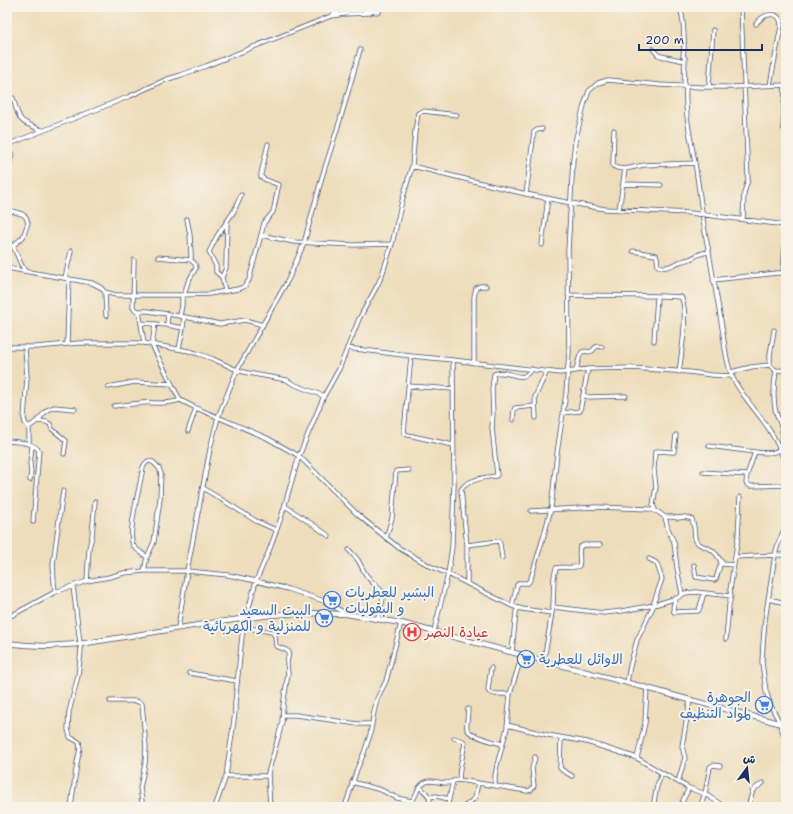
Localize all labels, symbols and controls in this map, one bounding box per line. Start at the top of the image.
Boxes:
scale bar [639,26,762,52]
text: 200 m [645,32,684,48]
place label: البشير للعطريات و البقوليات [345,583,434,617]
supermarket icon: البشير للعطريات و البقوليات [322,590,342,610]
place label: البيت السعيد للمنزلية و الكهربائية [203,601,311,635]
supermarket icon: البيت السعيد للمنزلية و الكهربائية [314,608,334,628]
hospital icon: عيادة النصر [402,622,422,642]
place label: عيادة النصر [424,623,488,641]
supermarket icon: الاوائل للعطرية [516,649,536,669]
place label: الاوائل للعطرية [539,650,623,668]
place label: الجوهرة لمواد التنظيف [680,688,751,722]
supermarket icon: الجوهرة لمواد التنظيف [754,695,774,715]
north arrow [727,748,767,788]
text: ش [742,750,757,768]

